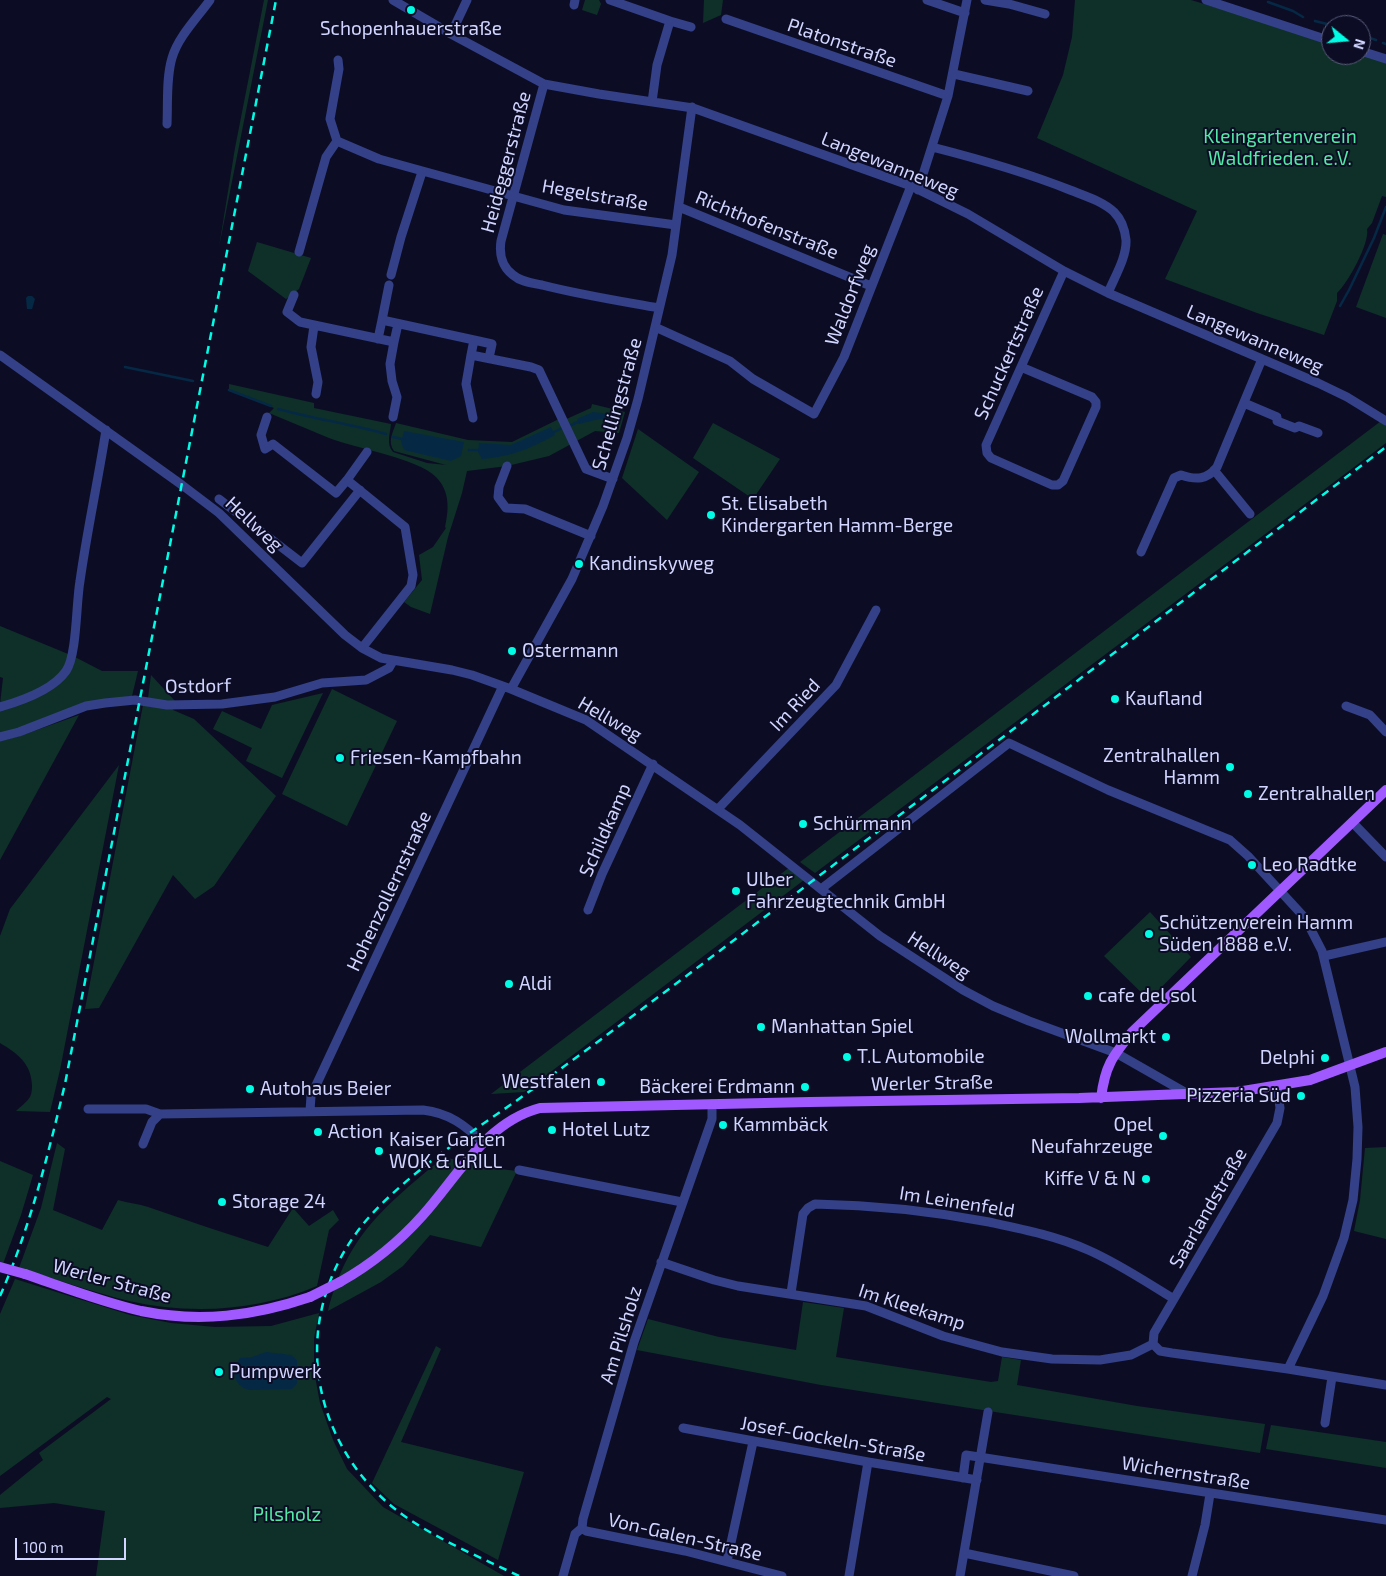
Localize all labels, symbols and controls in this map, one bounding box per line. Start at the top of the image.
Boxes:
marker: Schopenhauerstraße [405,4,417,16]
street label: Platonstraße [784,14,900,72]
north arrow [1321,15,1371,65]
place label: Schopenhauerstraße [320,18,502,40]
text: N [1350,37,1369,52]
street label: Heideggerstraße [476,89,536,235]
park label: Kleingartenverein Waldfrieden. e.V. [1203,126,1357,170]
street label: Langewanneweg [818,127,962,203]
street label: Hegelstraße [540,174,650,216]
street label: Richthofenstraße [692,186,842,264]
street label: Waldorfweg [820,241,880,349]
street label: Schuckertstraße [969,283,1049,423]
street label: Langewanneweg [1183,300,1327,378]
street label: Schellingstraße [587,335,647,473]
street label: Hellweg [221,492,287,556]
place label: St. Elisabeth Kindergarten Hamm-Berge [721,493,953,537]
marker: St. Elisabeth Kindergarten Hamm-Berge [705,509,717,521]
place label: Kandinskyweg [589,553,714,575]
marker: Kandinskyweg [573,558,585,570]
place label: Ostermann [522,640,619,662]
marker: Ostermann [506,645,518,657]
street label: Ostdorf [165,674,231,698]
street label: Im Ried [765,674,825,736]
place label: Kaufland [1125,688,1203,710]
street label: Hellweg [574,692,646,746]
marker: Kaufland [1109,693,1121,705]
place label: Zentralhallen Hamm [1103,745,1220,789]
place label: Friesen-Kampfbahn [350,747,522,769]
marker: Friesen-Kampfbahn [334,752,346,764]
marker: Zentralhallen Hamm [1224,761,1236,773]
street label: Schildkamp [574,780,636,880]
place label: Zentralhallen [1258,783,1375,805]
marker: Zentralhallen [1242,788,1254,800]
street label: Hohenzollernstraße [342,807,436,975]
place label: Schürmann [813,813,912,835]
marker: Schürmann [797,818,809,830]
place label: Leo Radtke [1262,854,1357,876]
marker: Leo Radtke [1246,859,1258,871]
place label: Ulber Fahrzeugtechnik GmbH [746,869,946,913]
marker: Ulber Fahrzeugtechnik GmbH [730,885,742,897]
place label: Schützenverein Hamm Süden 1888 e.V. [1159,912,1353,956]
street label: Hellweg [903,926,975,984]
marker: Schützenverein Hamm Süden 1888 e.V. [1143,928,1155,940]
place label: Aldi [519,973,552,995]
marker: Aldi [503,978,515,990]
place label: cafe del sol [1098,985,1196,1007]
marker: cafe del sol [1082,990,1094,1002]
place label: Manhattan Spiel [771,1016,913,1038]
marker: Manhattan Spiel [755,1021,767,1033]
place label: Wollmarkt [1065,1026,1156,1048]
marker: Wollmarkt [1160,1031,1172,1043]
place label: T.L Automobile [857,1046,985,1068]
place label: Delphi [1260,1047,1315,1069]
marker: T.L Automobile [841,1051,853,1063]
marker: Delphi [1319,1052,1331,1064]
place label: Westfalen [502,1071,591,1093]
street label: Werler Straße [871,1071,993,1095]
marker: Westfalen [595,1076,607,1088]
place label: Bäckerei Erdmann [639,1076,795,1098]
place label: Autohaus Beier [260,1078,391,1100]
marker: Bäckerei Erdmann [799,1081,811,1093]
marker: Autohaus Beier [244,1083,256,1095]
place label: Pizzeria Süd [1186,1085,1291,1107]
marker: Pizzeria Süd [1295,1090,1307,1102]
place label: Kammbäck [733,1114,828,1136]
place label: Opel Neufahrzeuge [1031,1114,1153,1158]
place label: Hotel Lutz [562,1119,650,1141]
marker: Kammbäck [717,1119,729,1131]
place label: Action [328,1121,383,1143]
marker: Hotel Lutz [546,1124,558,1136]
marker: Action [312,1126,324,1138]
place label: Kaiser Garten WOK & GRILL [389,1129,506,1173]
marker: Opel Neufahrzeuge [1157,1130,1169,1142]
street label: Saarlandstraße [1164,1144,1252,1272]
marker: Kaiser Garten WOK & GRILL [373,1145,385,1157]
place label: Kiffe V & N [1044,1168,1136,1190]
marker: Kiffe V & N [1140,1173,1152,1185]
street label: Im Leinenfeld [898,1182,1016,1222]
place label: Storage 24 [232,1191,326,1213]
marker: Storage 24 [216,1196,228,1208]
street label: Werler Straße [50,1254,174,1308]
street label: Im Kleekamp [856,1279,968,1335]
street label: Am Pilsholz [595,1283,647,1387]
place label: Pumpwerk [229,1361,322,1383]
marker: Pumpwerk [213,1366,225,1378]
street label: Josef-Gockeln-Straße [739,1411,927,1467]
street label: Wichernstraße [1120,1452,1252,1494]
park label: Pilsholz [253,1504,321,1526]
street label: Von-Galen-Straße [606,1508,764,1566]
scale bar [18,1528,129,1560]
text: 100 m [23,1538,64,1556]

